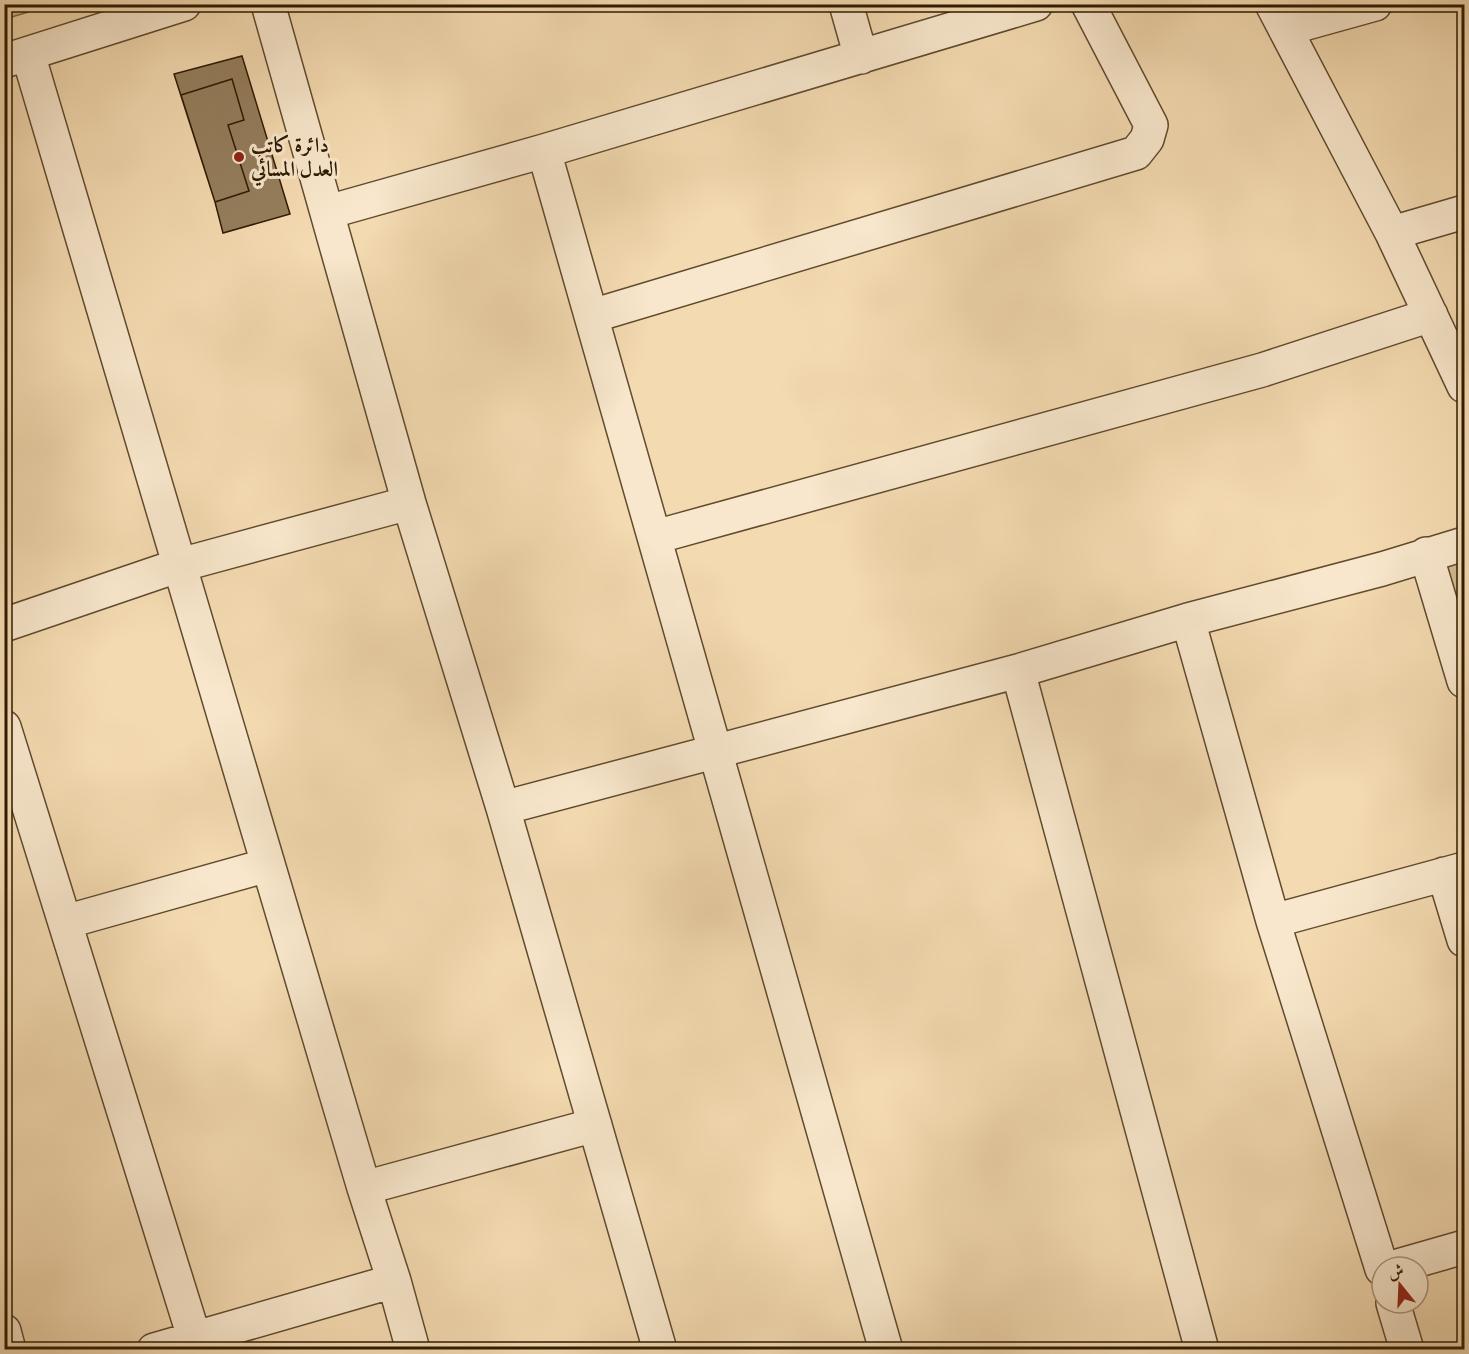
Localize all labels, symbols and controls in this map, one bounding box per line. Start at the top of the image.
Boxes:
place label: دائرة كاتب العدل المسائي [250,132,338,187]
marker: دائرة كاتب العدل المسائي [232,150,246,164]
north arrow [1370,1255,1430,1315]
text: ش [1385,1260,1406,1284]

